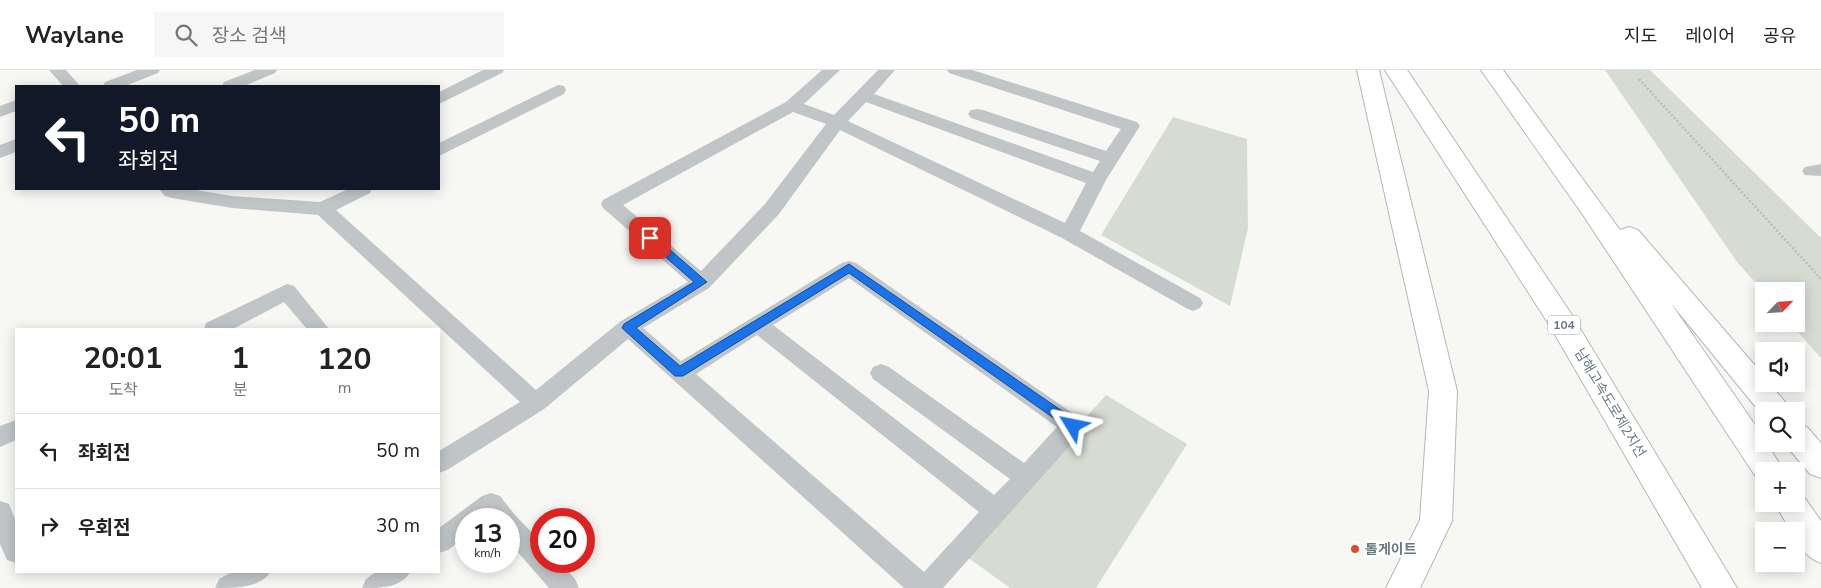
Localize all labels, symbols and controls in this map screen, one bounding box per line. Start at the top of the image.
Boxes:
search box [154,12,504,57]
text: Waylane [25,19,124,51]
icon: search [172,21,200,49]
text: 장소 검색 [212,23,287,49]
text: 지도 [1624,24,1657,48]
text: 레이어 [1685,24,1735,48]
text: 공유 [1763,24,1796,48]
text: 50 m [118,97,200,144]
icon: left [35,105,100,170]
text: 좌회전 [118,146,179,176]
pin [629,217,671,259]
icon: arrive [636,224,664,252]
north arrow [1755,282,1805,332]
map controls [1755,282,1805,572]
road number: 104 [1548,316,1580,334]
text: 20:01 [83,338,163,379]
text: 1 [231,338,249,379]
text: 120 [318,339,372,380]
button: sound [1755,342,1805,392]
street label: 남해고속도로제2지선 [1570,345,1650,461]
text: m [338,377,351,399]
text: 도착 [108,379,138,401]
text: 분 [233,379,248,401]
position arrow [1046,399,1098,451]
button: search [1755,402,1805,452]
icon: left [35,437,63,465]
text: 50 m [376,438,420,464]
text: 좌회전 [78,440,130,466]
button: + [1755,462,1805,512]
speed limit sign: 20 [530,508,595,573]
icon: right [35,512,63,540]
text: 30 m [376,513,420,539]
text: 우회전 [78,515,130,541]
text: 13 [472,517,503,551]
button: − [1755,522,1805,572]
place label: 톨게이트 [1365,540,1417,559]
marker: 톨게이트 [1349,543,1361,555]
text: km/h [474,545,501,561]

